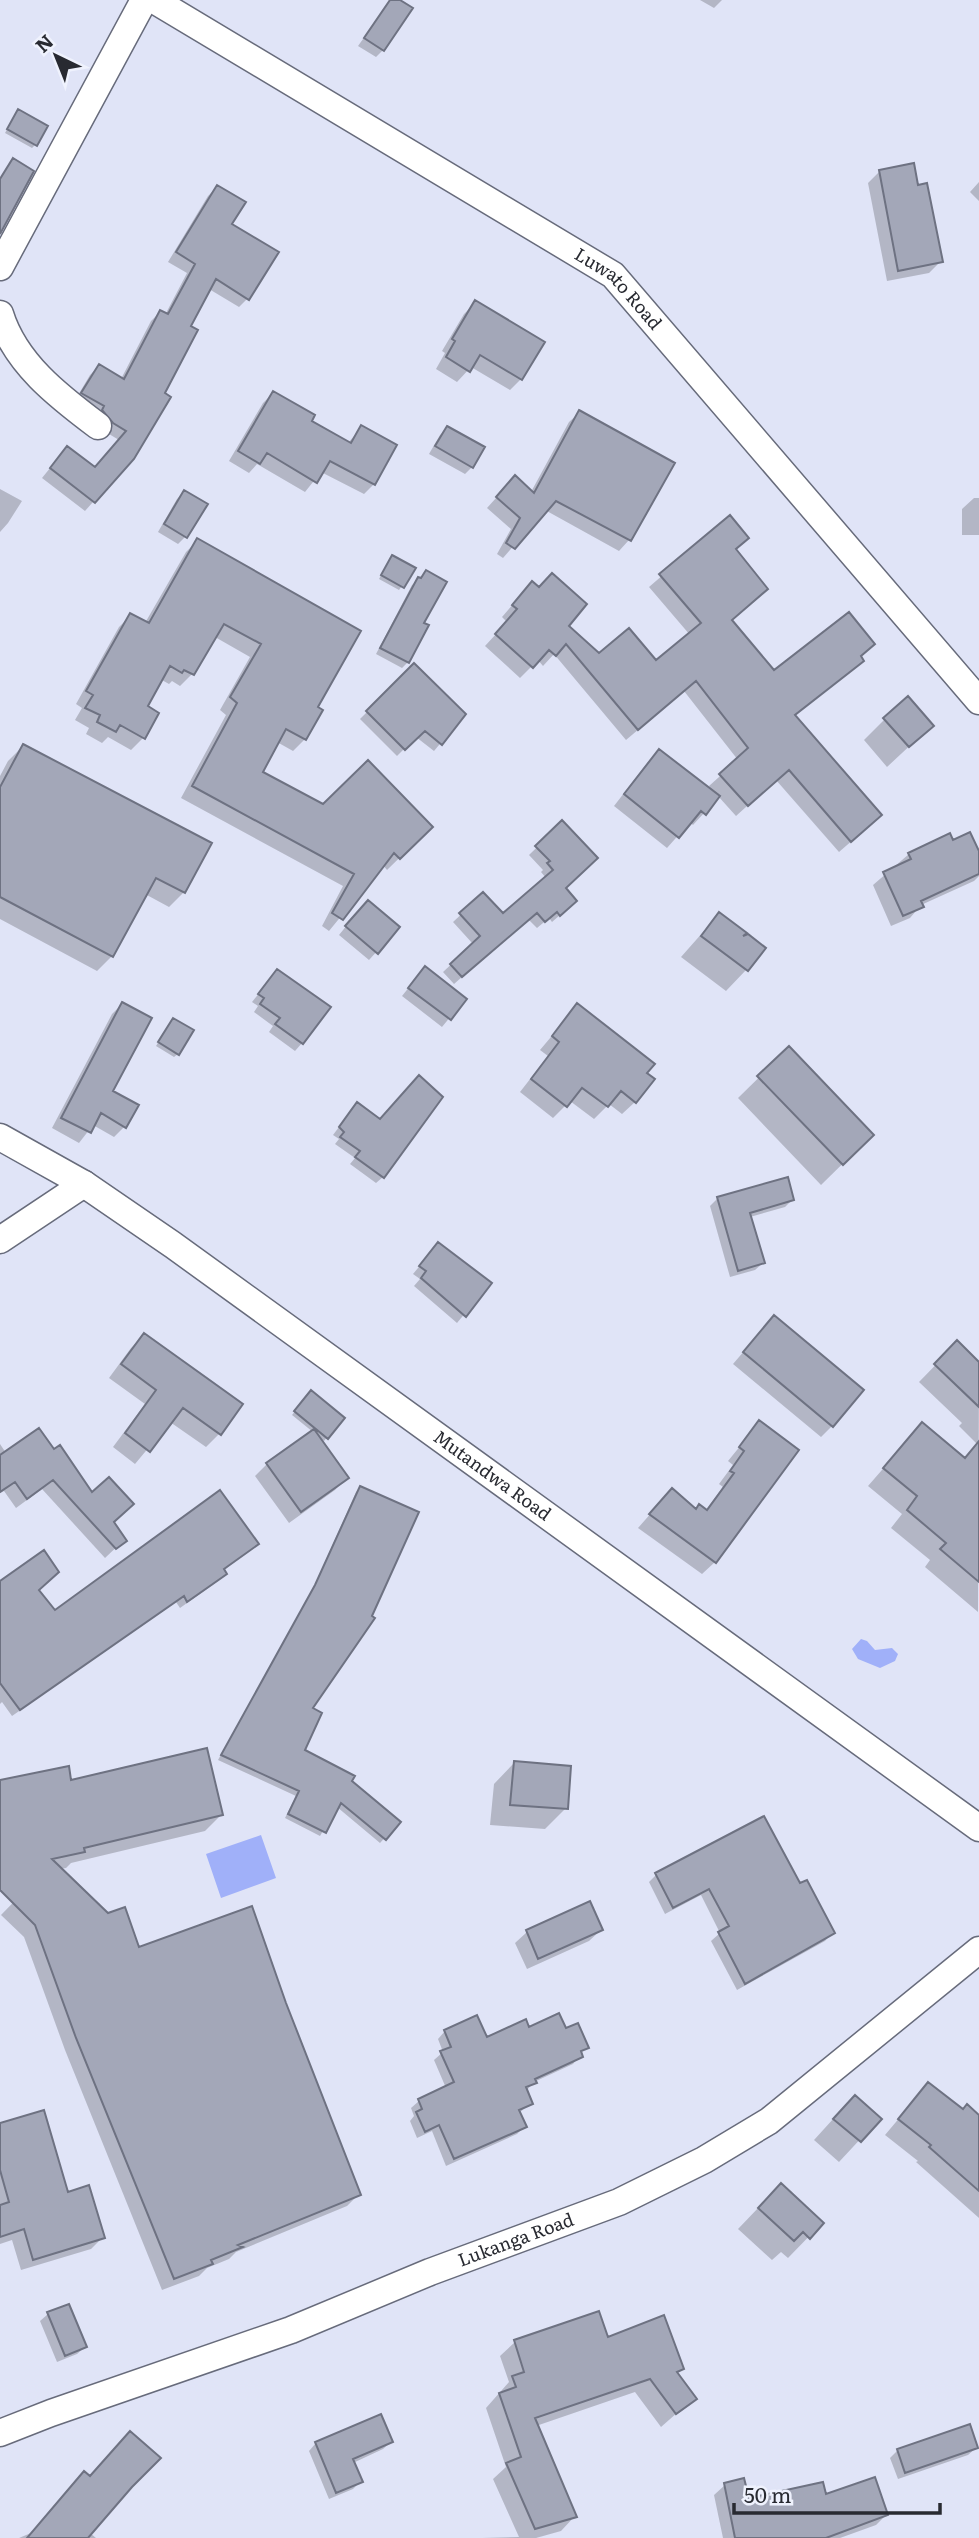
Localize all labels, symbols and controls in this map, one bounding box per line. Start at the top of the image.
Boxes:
north arrow [21,21,91,91]
text: N [28,27,59,59]
street label: Luwato Road [570,240,669,335]
street label: Mutandwa Road [429,1423,557,1526]
street label: Lukanga Road [454,2205,577,2273]
scale bar [734,2472,940,2516]
text: 50 m [744,2478,791,2509]

